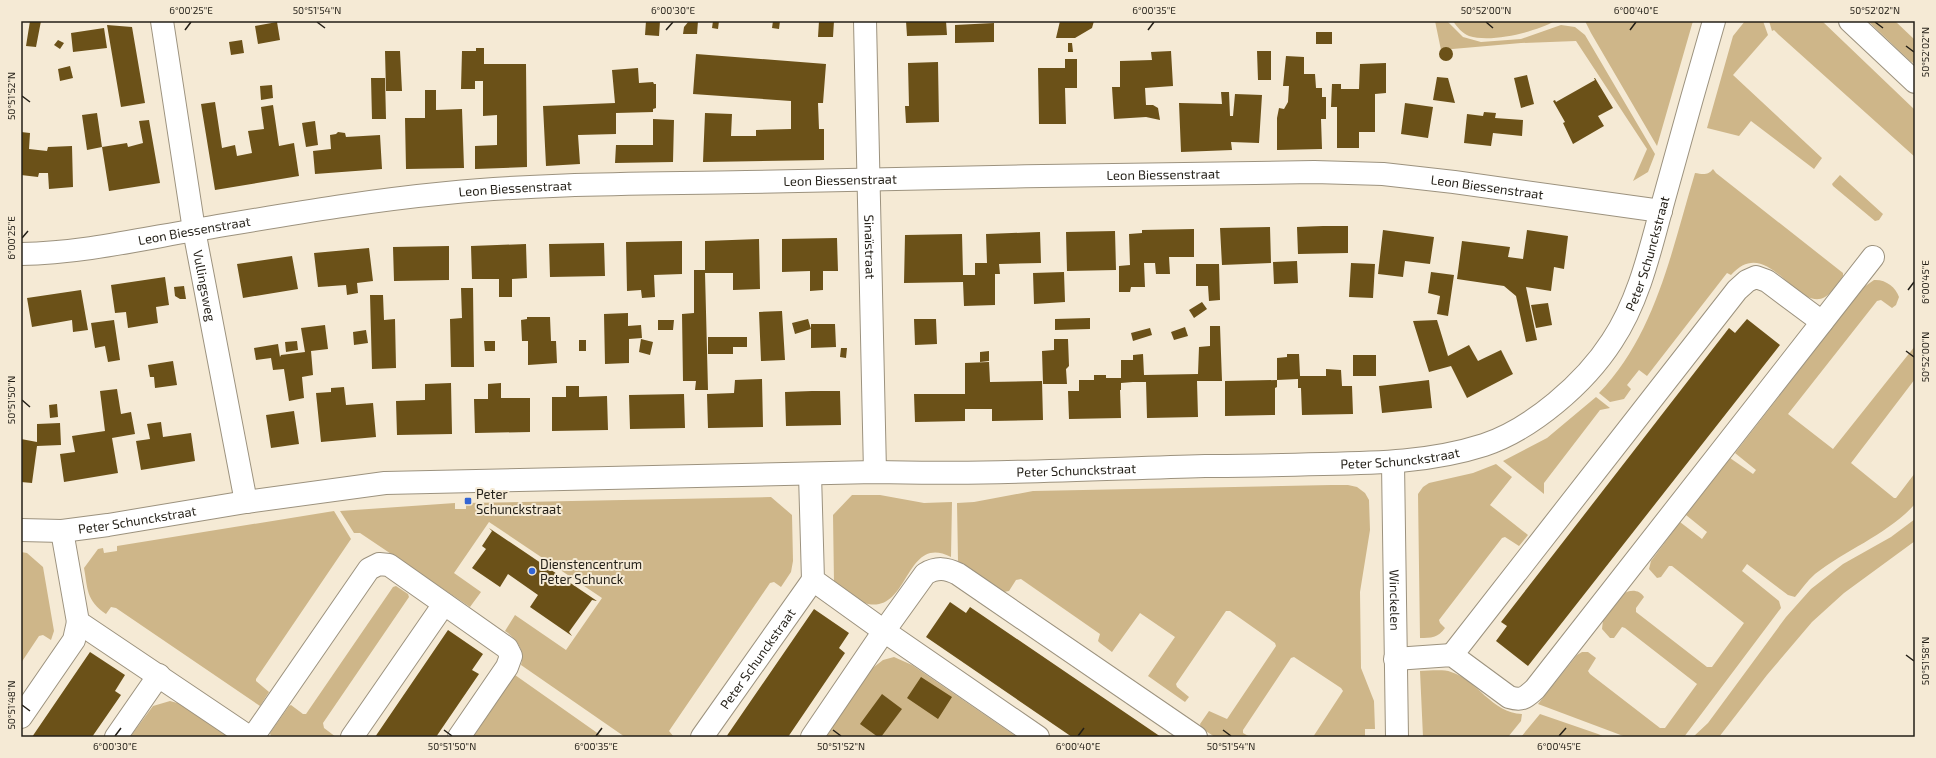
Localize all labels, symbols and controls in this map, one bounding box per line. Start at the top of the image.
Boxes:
text: 6°00'25"E [169,4,213,16]
text: 50°51'54"N [293,4,341,16]
text: 6°00'30"E [651,4,696,16]
text: 6°00'35"E [1132,4,1176,16]
text: 50°52'00"N [1461,4,1511,16]
text: 6°00'40"E [1614,4,1659,16]
text: 50°52'02"N [1850,4,1900,16]
text: 50°52'02"N [1919,27,1931,77]
text: 50°51'52"N [5,72,17,120]
street label: Leon Biessenstraat [1106,165,1220,183]
street label: Leon Biessenstraat [783,171,897,189]
street label: Leon Biessenstraat [1430,171,1545,202]
street label: Leon Biessenstraat [458,177,572,200]
street label: Peter Schunckstraat [1622,194,1672,314]
street label: Leon Biessenstraat [137,213,252,248]
street label: Sinaïstraat [861,215,879,279]
text: 6°00'25"E [5,216,17,260]
street label: Vullingsweg [190,249,219,323]
text: 6°00'45"E [1919,260,1931,304]
text: 50°52'00"N [1919,332,1931,382]
text: 50°51'50"N [5,376,17,424]
street label: Peter Schunckstraat [1340,444,1461,472]
street label: Peter Schunckstraat [1016,460,1136,480]
place label: Peter Schunckstraat [476,486,561,517]
marker: Peter Schunckstraat [463,496,473,506]
street label: Peter Schunckstraat [77,502,198,537]
place label: Dienstencentrum Peter Schunck [540,556,642,587]
marker: Dienstencentrum Peter Schunck [527,566,537,576]
street label: Winckelen [1387,569,1403,631]
street label: Peter Schunckstraat [716,605,798,712]
text: 50°51'58"N [1919,637,1931,685]
text: 50°51'48"N [5,680,17,730]
text: 6°00'30"E [93,740,138,752]
text: 50°51'50"N [428,740,476,752]
text: 6°00'35"E [574,740,618,752]
text: 50°51'52"N [817,740,865,752]
text: 6°00'40"E [1056,740,1101,752]
text: 50°51'54"N [1207,740,1255,752]
text: 6°00'45"E [1537,740,1581,752]

